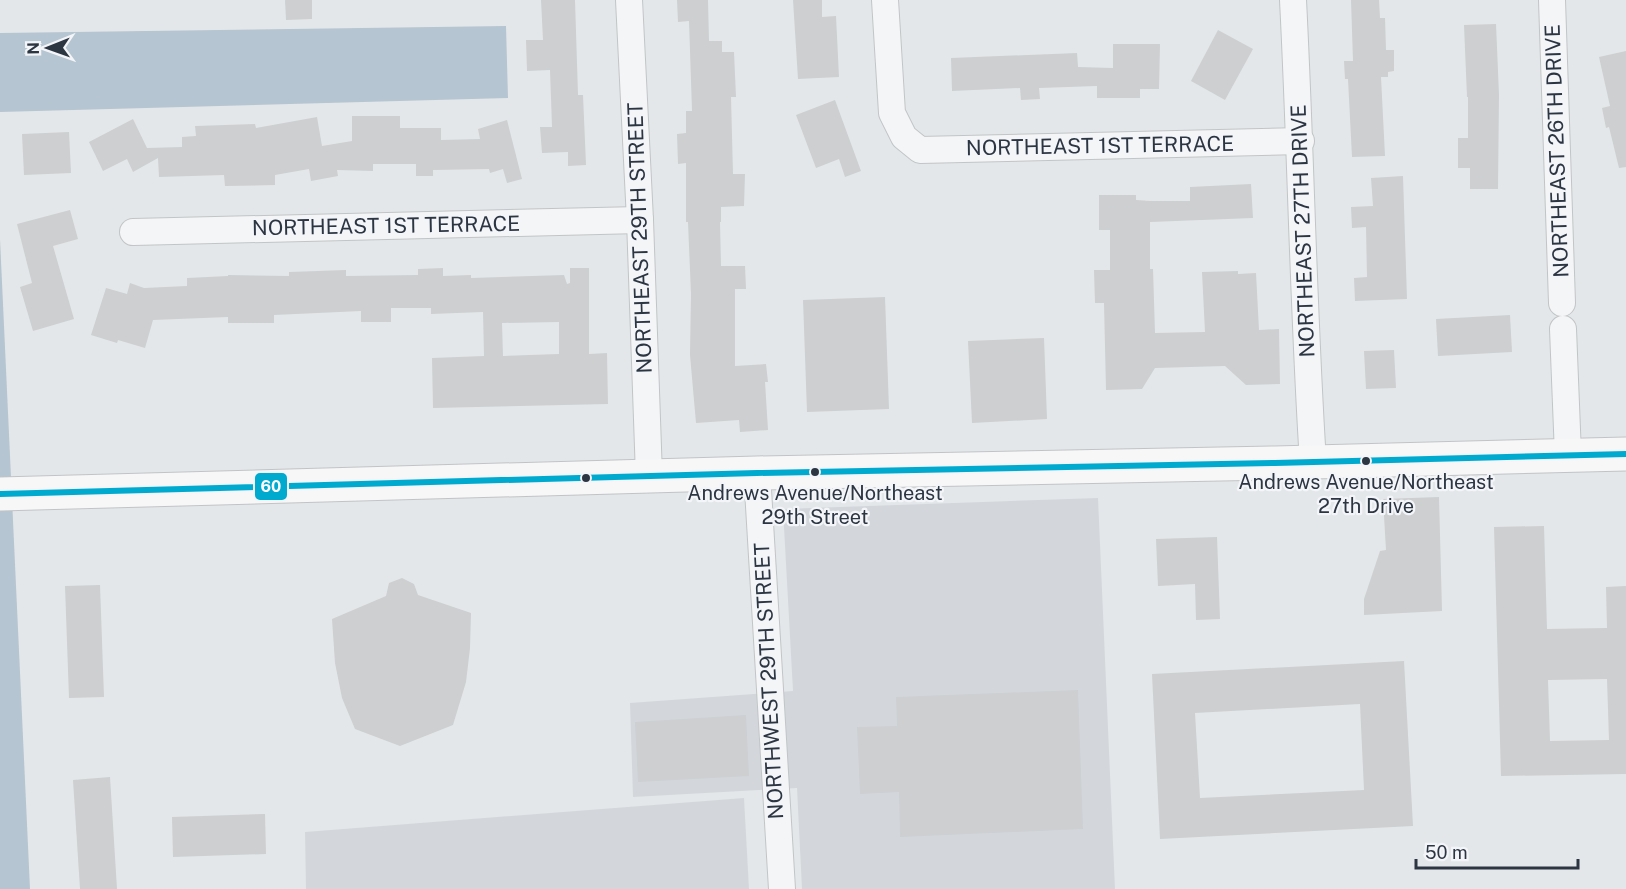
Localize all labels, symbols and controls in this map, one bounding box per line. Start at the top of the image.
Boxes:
north arrow [18,18,78,78]
street label: NORTHEAST 26TH DRIVE [1540,24,1573,278]
text: N [24,42,43,55]
street label: NORTHEAST 29TH STREET [622,102,657,374]
street label: NORTHEAST 27TH DRIVE [1286,104,1319,358]
street label: NORTHEAST 1ST TERRACE [966,131,1234,160]
street label: NORTHEAST 1ST TERRACE [252,211,520,240]
marker: Andrews Avenue/Northeast 27th Drive [1360,455,1372,467]
marker: Andrews Avenue/Northeast 29th Street [809,466,821,478]
place label: Andrews Avenue/Northeast 27th Drive [1238,470,1494,518]
line badge: 60 [254,472,288,501]
unlabelled marker [580,472,592,484]
text: 60 [261,477,281,496]
place label: Andrews Avenue/Northeast 29th Street [687,481,943,529]
street label: NORTHWEST 29TH STREET [749,542,788,820]
scale bar [1416,832,1578,870]
text: 50 m [1425,842,1468,863]

